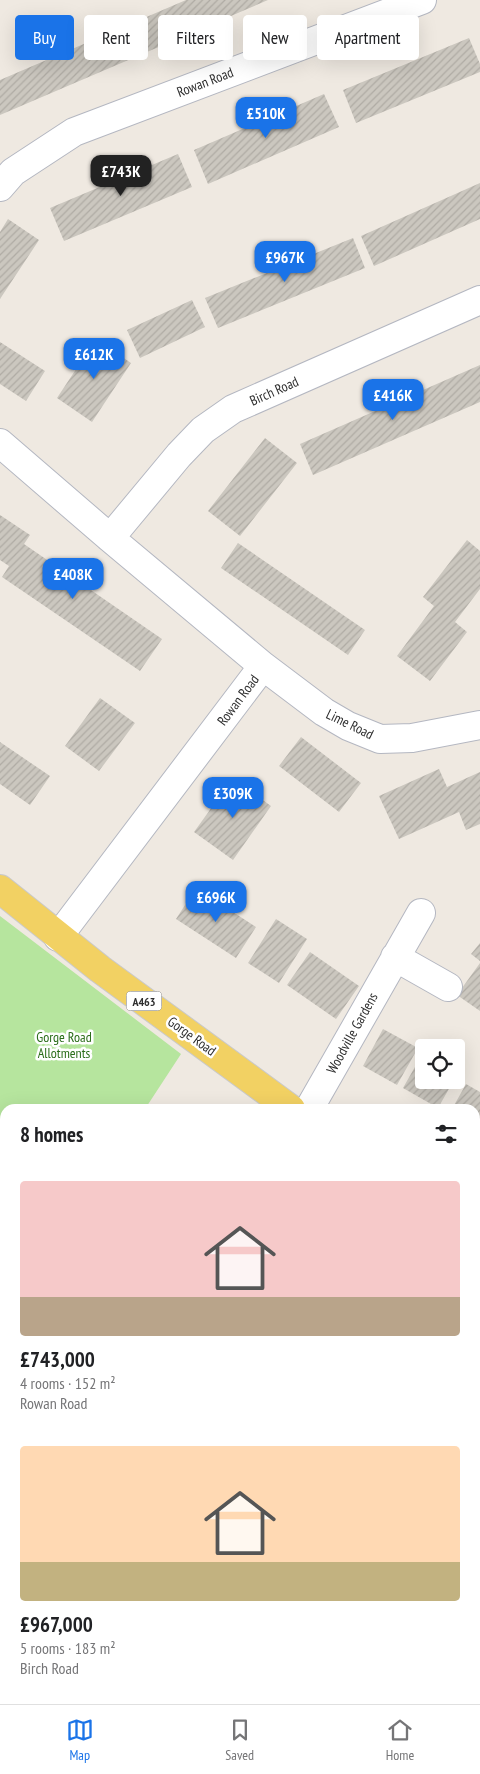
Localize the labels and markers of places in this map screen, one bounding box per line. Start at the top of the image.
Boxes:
pin: £510K [231,96,301,139]
pin: £743K [86,154,156,197]
pin: £967K [250,240,320,283]
pin: £612K [59,338,129,380]
pin: £416K [358,378,428,421]
pin: £408K [38,558,108,600]
pin: £309K [198,776,268,819]
pin: £696K [181,880,251,923]

